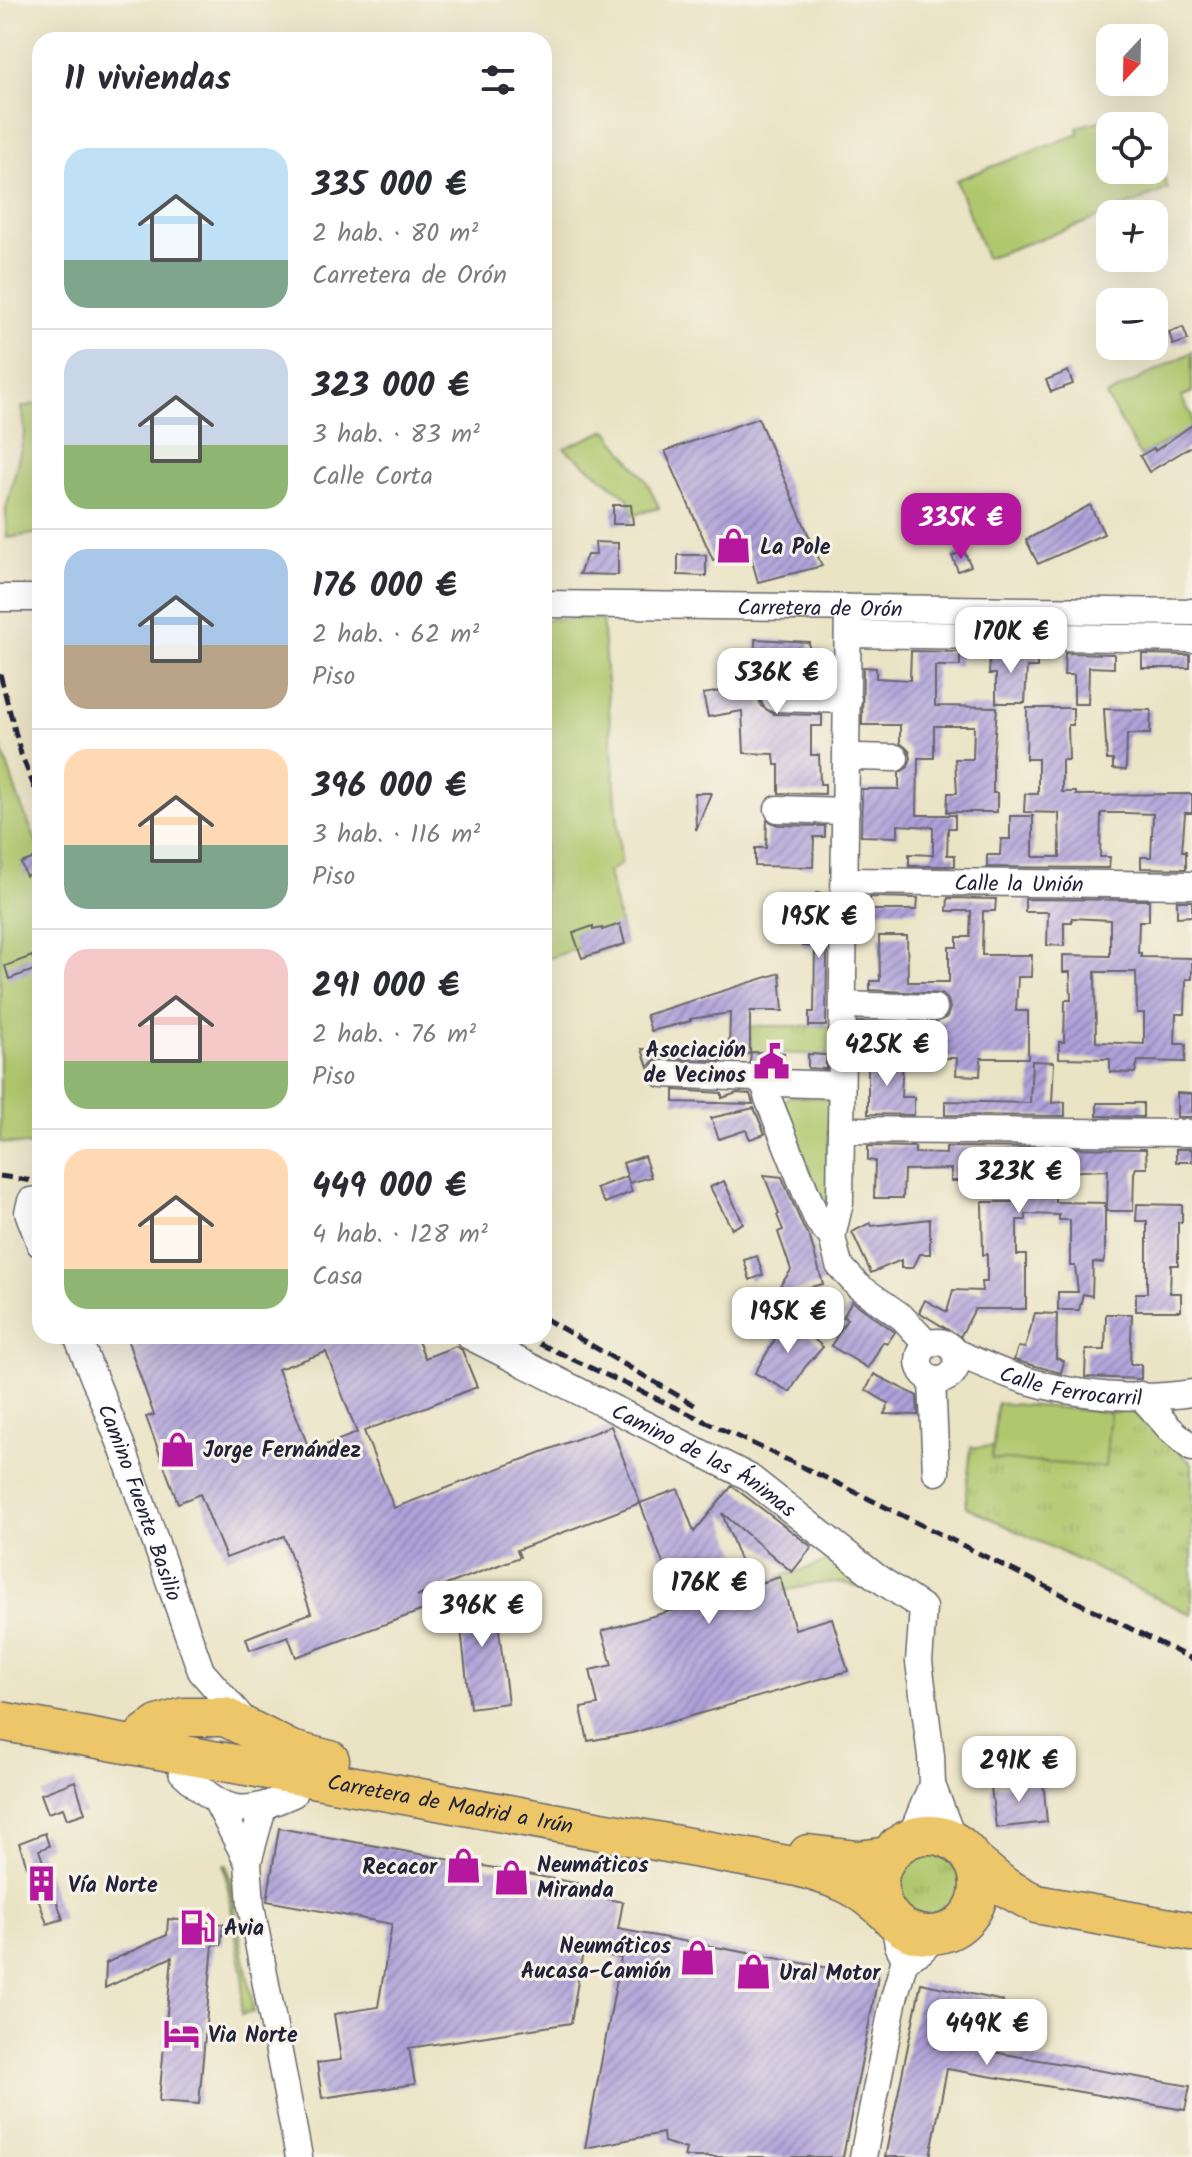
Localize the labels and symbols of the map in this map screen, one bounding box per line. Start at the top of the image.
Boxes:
north arrow [1096,24,1168,96]
pin: 335K € [896,493,1026,561]
shop icon: La Pole [715,527,753,565]
place label: La Pole [760,531,831,566]
street label: Carretera de Orón [737,591,903,628]
pin: 170K € [946,607,1076,675]
pin: 536K € [712,648,842,716]
street label: Calle la Unión [954,867,1084,904]
pin: 195K € [754,892,884,960]
pin: 425K € [822,1020,952,1088]
place label: Asociación de Vecinos [644,1034,747,1094]
public building icon: Asociación de Vecinos [753,1043,791,1081]
pin: 323K € [954,1147,1084,1215]
pin: 195K € [723,1287,853,1355]
street label: Calle Ferrocarril [994,1358,1143,1417]
street label: Camino de las Ánimas [605,1395,803,1528]
street label: Camino Fuente Basilio [86,1399,190,1606]
shop icon: Jorge Fernández [158,1430,196,1468]
place label: Jorge Fernández [203,1434,361,1469]
pin: 176K € [644,1558,774,1626]
pin: 396K € [417,1581,547,1649]
pin: 291K € [954,1736,1084,1804]
street label: Carretera de Madrid a Irún [324,1766,576,1846]
shop icon: Recacor [444,1847,482,1885]
place label: Neumáticos Miranda [537,1849,649,1909]
place label: Recacor [362,1851,438,1886]
shop icon: Neumáticos Miranda [492,1858,530,1896]
building icon: Vía Norte [23,1865,61,1903]
place label: Vía Norte [68,1869,158,1904]
fuel station icon: Avia [179,1908,217,1946]
place label: Avia [224,1912,264,1947]
place label: Neumáticos Aucasa-Camión [521,1930,672,1990]
shop icon: Neumáticos Aucasa-Camión [678,1939,716,1977]
shop icon: Ural Motor [734,1953,772,1991]
place label: Ural Motor [779,1957,881,1992]
pin: 449K € [922,1999,1052,2067]
hotel icon: Via Norte [163,2015,201,2053]
place label: Via Norte [208,2019,298,2054]

